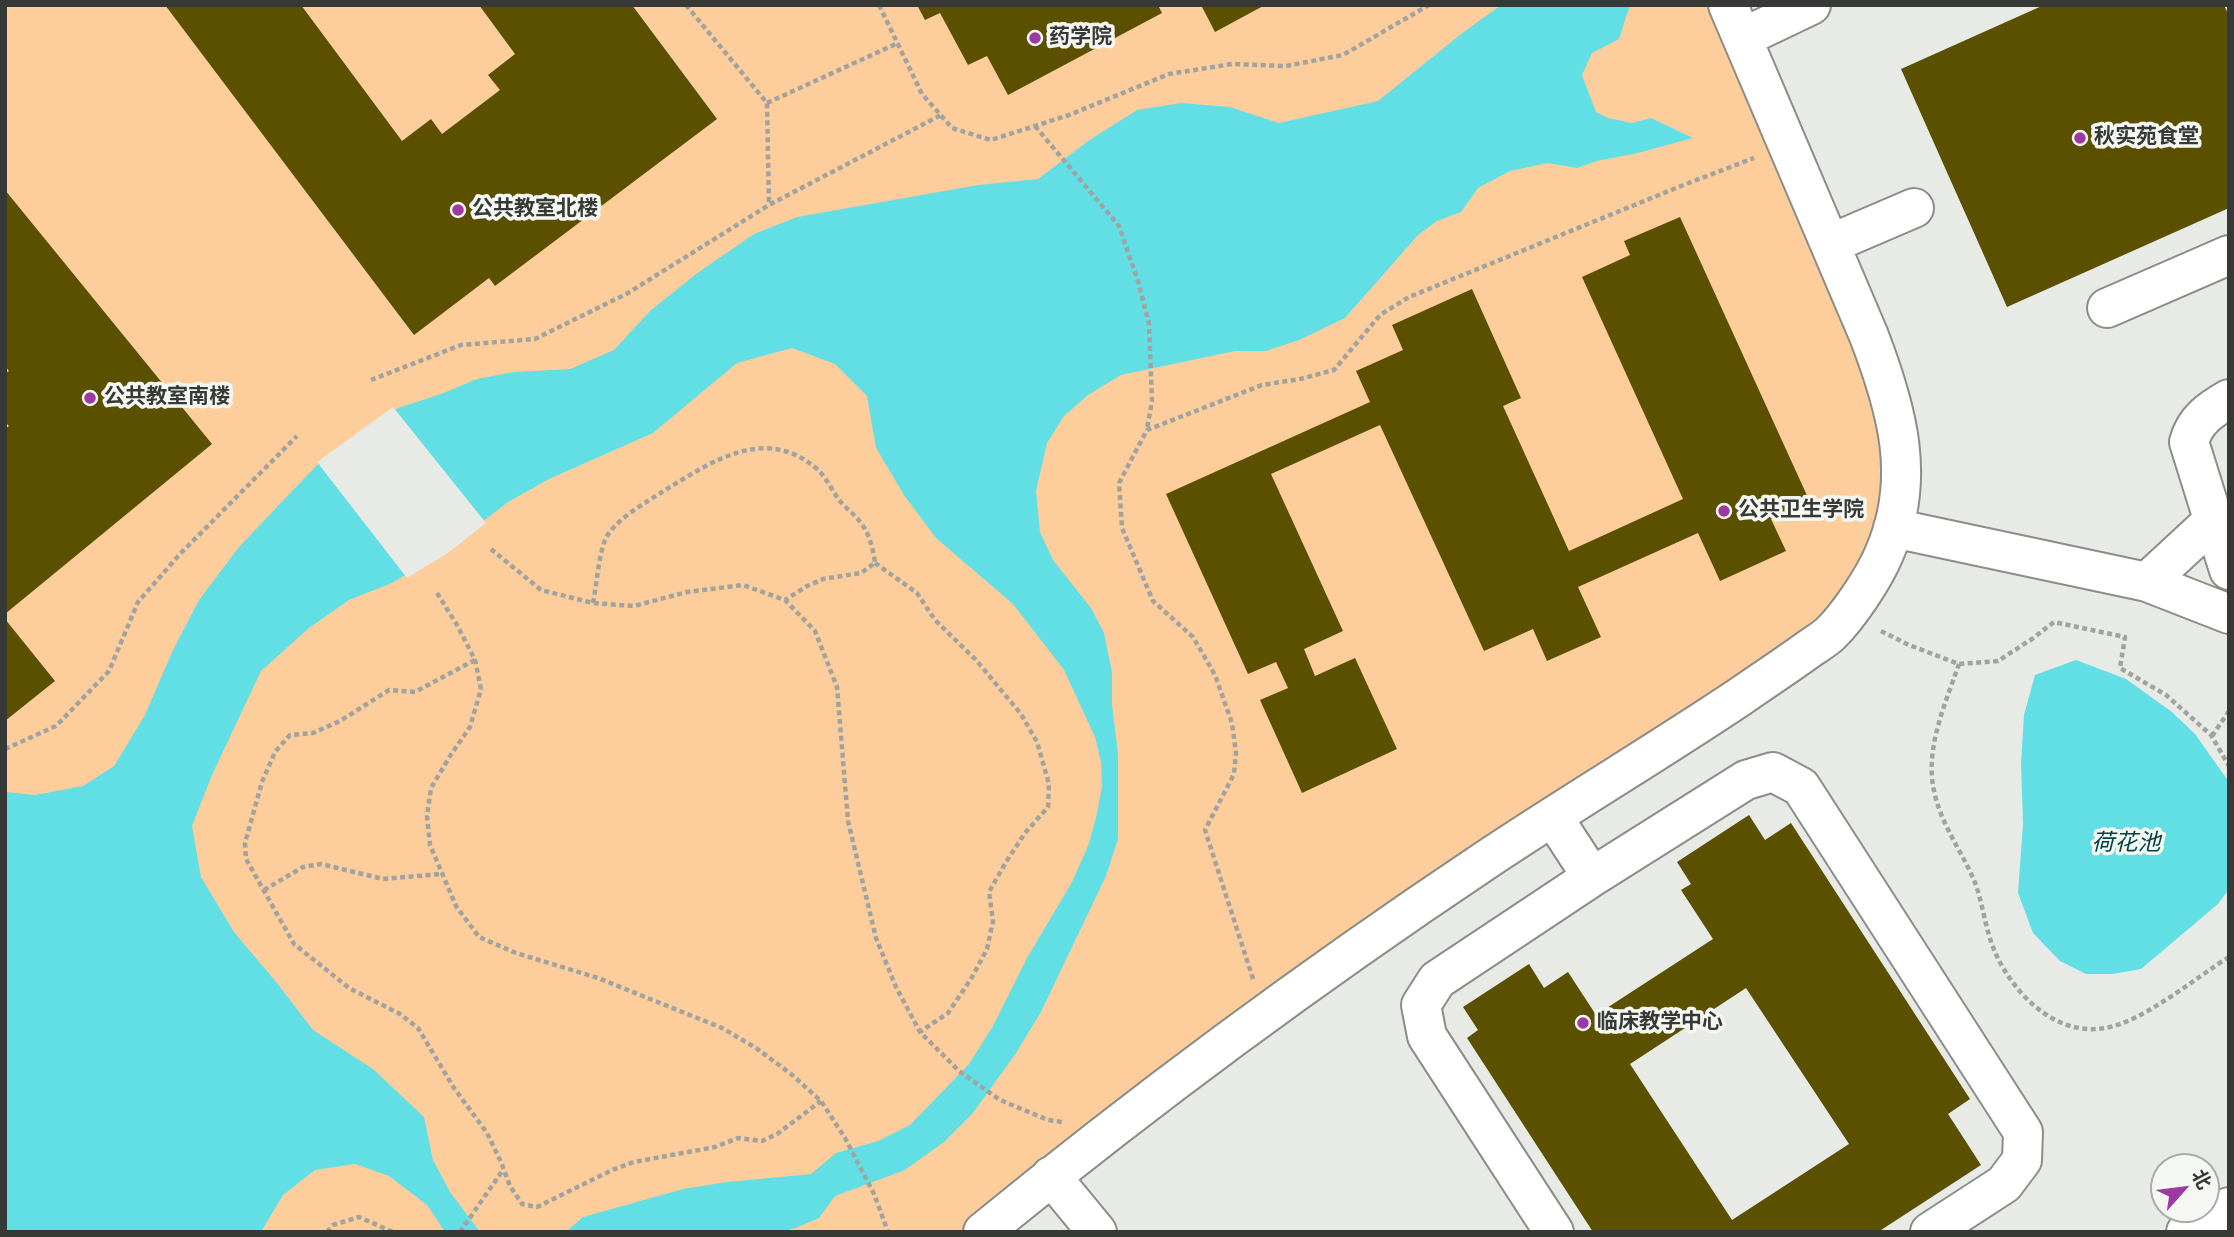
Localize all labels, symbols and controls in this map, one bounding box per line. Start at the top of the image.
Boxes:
place label: 药学院 [1049,25,1112,51]
marker: 药学院 [1027,30,1043,46]
place label: 秋实苑食堂 [2094,125,2199,151]
marker: 秋实苑食堂 [2072,130,2088,146]
place label: 公共教室北楼 [472,197,598,223]
marker: 公共教室北楼 [450,202,466,218]
place label: 公共教室南楼 [104,385,230,411]
marker: 公共教室南楼 [82,390,98,406]
place label: 公共卫生学院 [1738,498,1864,524]
marker: 公共卫生学院 [1716,503,1732,519]
water label: 荷花池 [2092,830,2160,858]
place label: 临床教学中心 [1597,1010,1723,1036]
marker: 临床教学中心 [1575,1015,1591,1031]
north arrow [2150,1153,2220,1223]
text: 北 [2185,1164,2219,1194]

